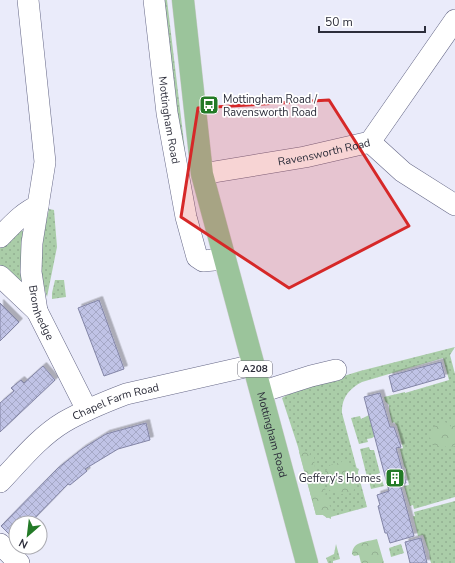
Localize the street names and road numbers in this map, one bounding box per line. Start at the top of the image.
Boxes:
street label: Mottingham Road [155,75,184,165]
street label: Ravensworth Road [277,135,372,169]
street label: Bromhedge [26,284,58,343]
road number: A208 [238,361,272,377]
street label: Chapel Farm Road [70,379,160,424]
street label: Mottingham Road [254,390,291,479]

